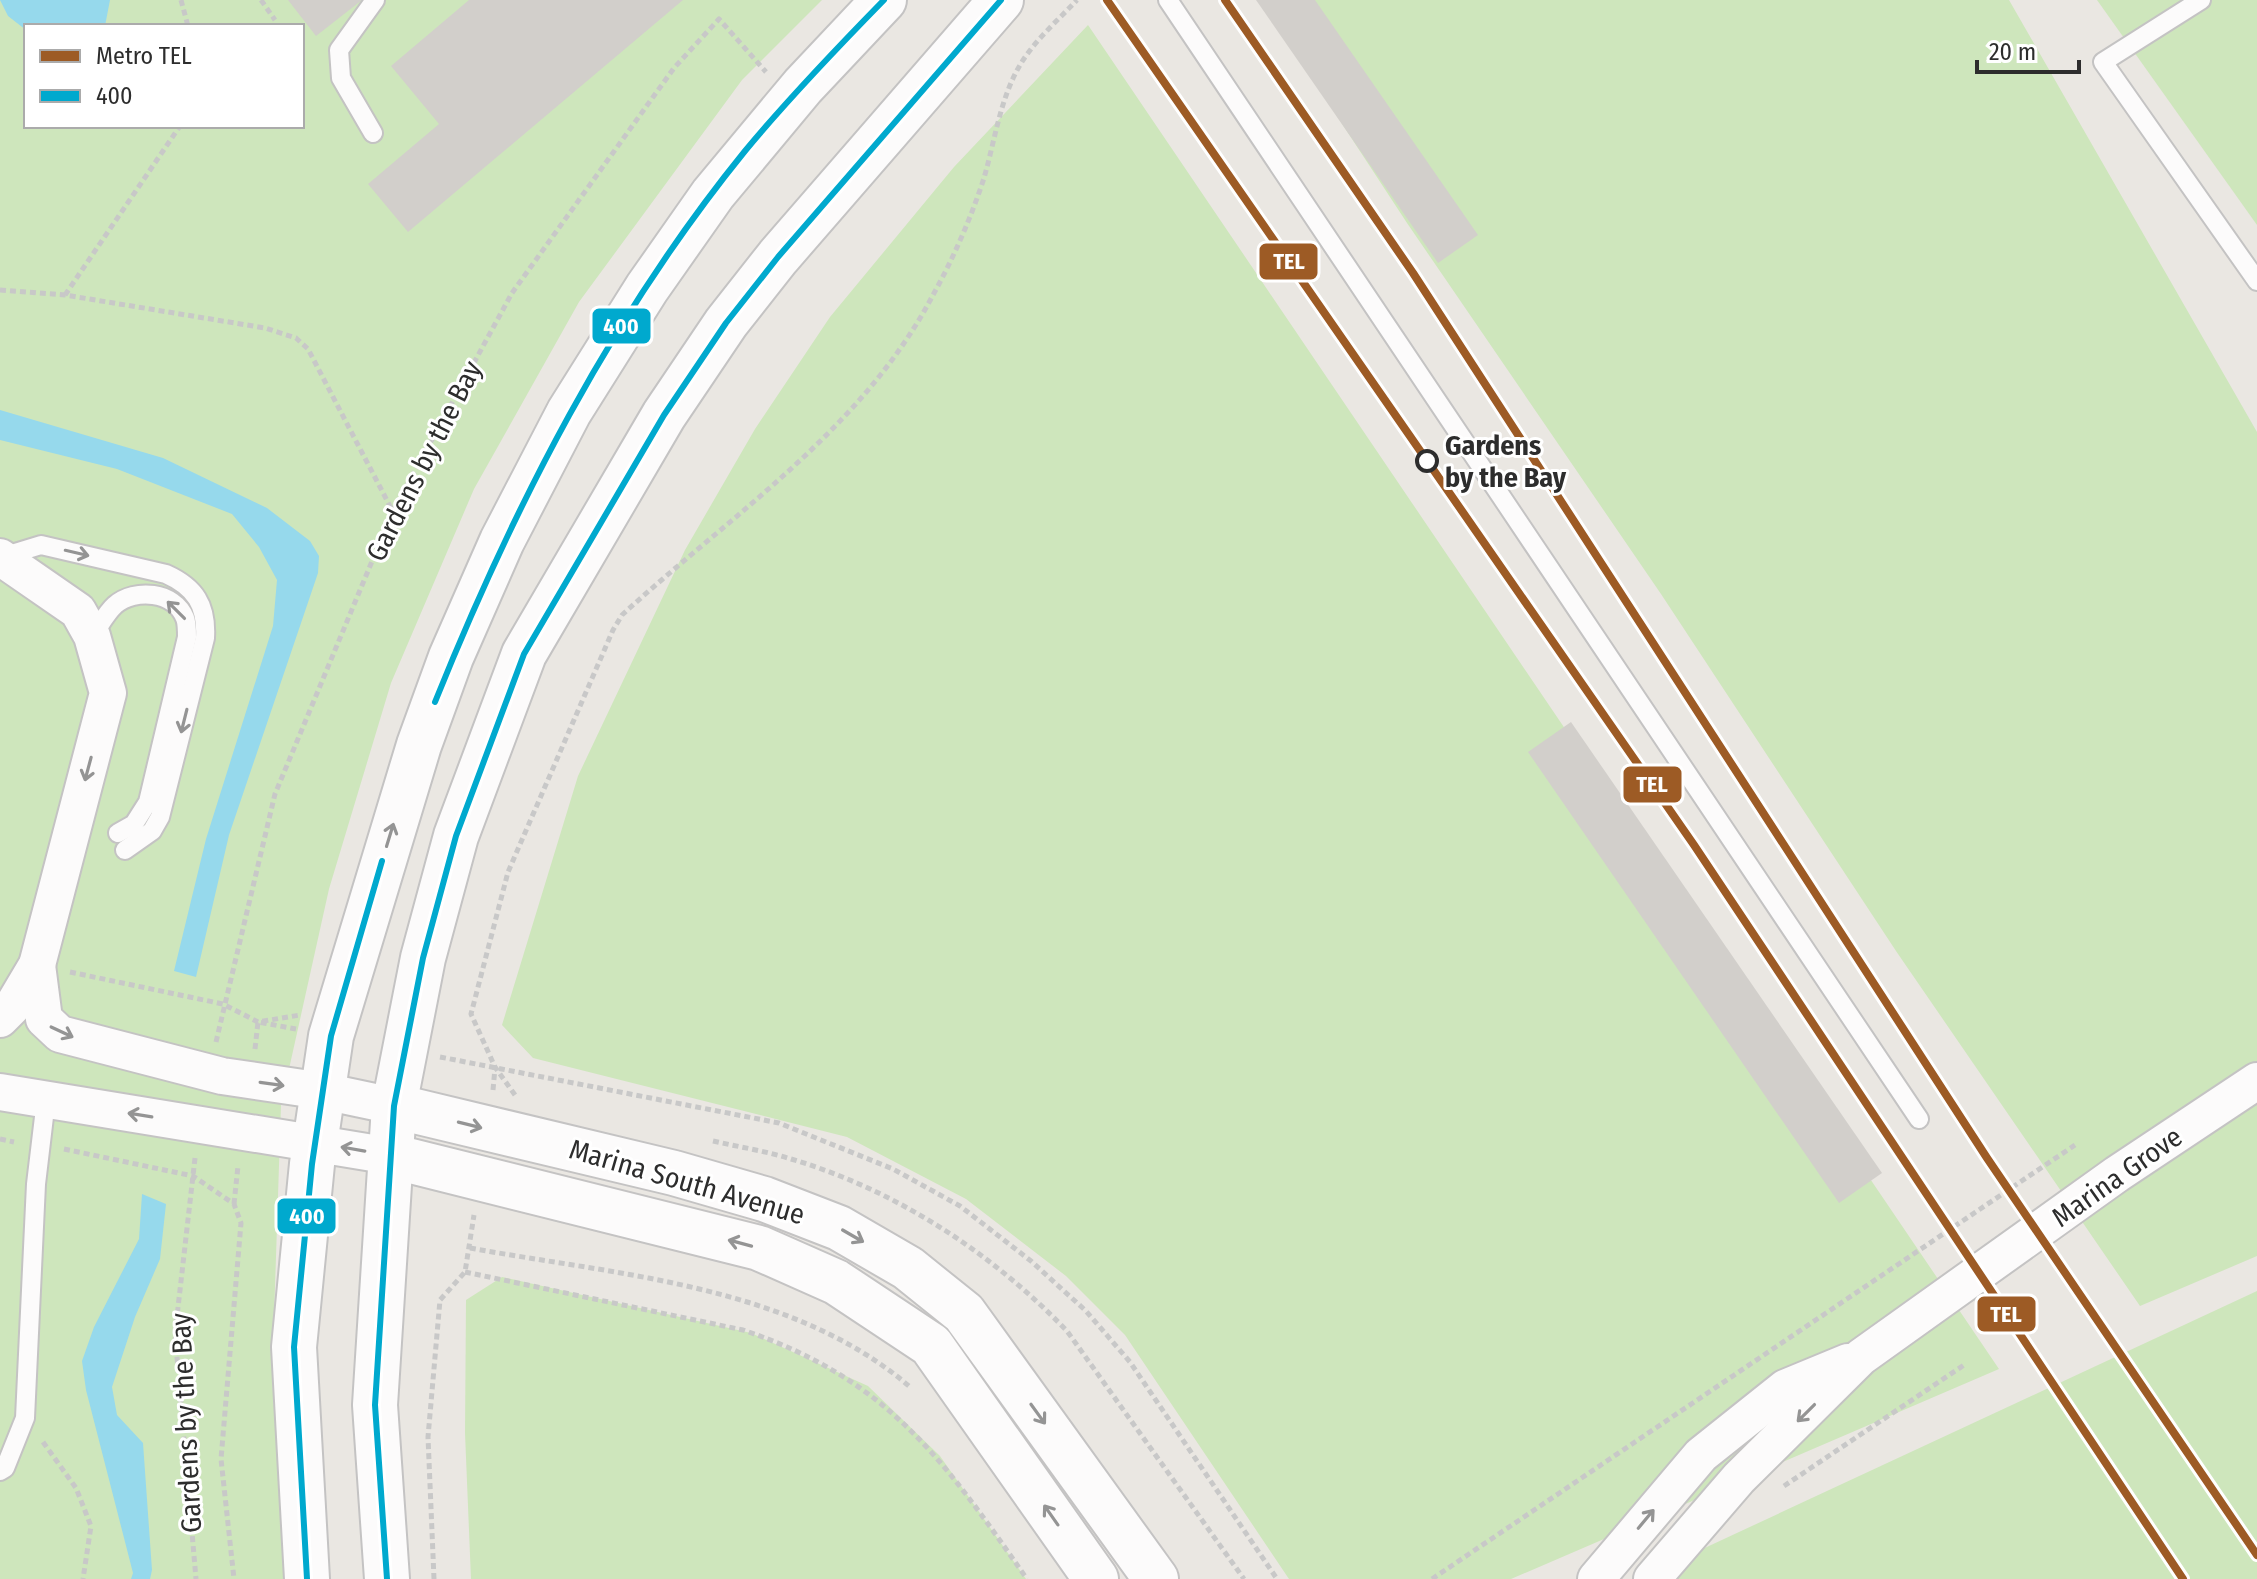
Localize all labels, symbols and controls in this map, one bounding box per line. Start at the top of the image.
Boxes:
legend [24,24,304,128]
scale bar [1977,24,2079,74]
text: 20 m [1989,38,2036,66]
text: Metro TEL [96,42,192,70]
text: 400 [96,82,133,110]
line badge: TEL [1258,242,1319,281]
text: TEL [1273,248,1305,275]
line badge: 400 [591,307,652,345]
text: 400 [603,313,639,340]
street label: Gardens by the Bay [359,355,489,567]
place label: Gardens by the Bay [1445,429,1567,494]
marker: Gardens by the Bay [1416,450,1438,472]
one-way arrow [64,546,90,561]
one-way arrow [166,600,185,620]
one-way arrow [176,708,191,734]
one-way arrow [79,755,94,781]
line badge: TEL [1622,765,1683,804]
text: TEL [1636,771,1668,798]
one-way arrow [383,822,398,848]
one-way arrow [50,1025,74,1040]
one-way arrow [259,1077,284,1092]
one-way arrow [128,1107,153,1122]
one-way arrow [457,1118,483,1133]
street label: Marina Grove [2046,1120,2188,1234]
street label: Marina South Avenue [565,1133,809,1231]
one-way arrow [341,1141,366,1156]
line badge: 400 [276,1197,337,1235]
text: 400 [289,1203,325,1230]
one-way arrow [841,1228,864,1244]
one-way arrow [728,1235,754,1250]
line badge: TEL [1976,1295,2037,1333]
text: TEL [1990,1301,2022,1328]
street label: Gardens by the Bay [164,1312,208,1534]
one-way arrow [1029,1402,1046,1424]
one-way arrow [1797,1403,1816,1422]
one-way arrow [1043,1505,1059,1527]
one-way arrow [1637,1509,1655,1530]

